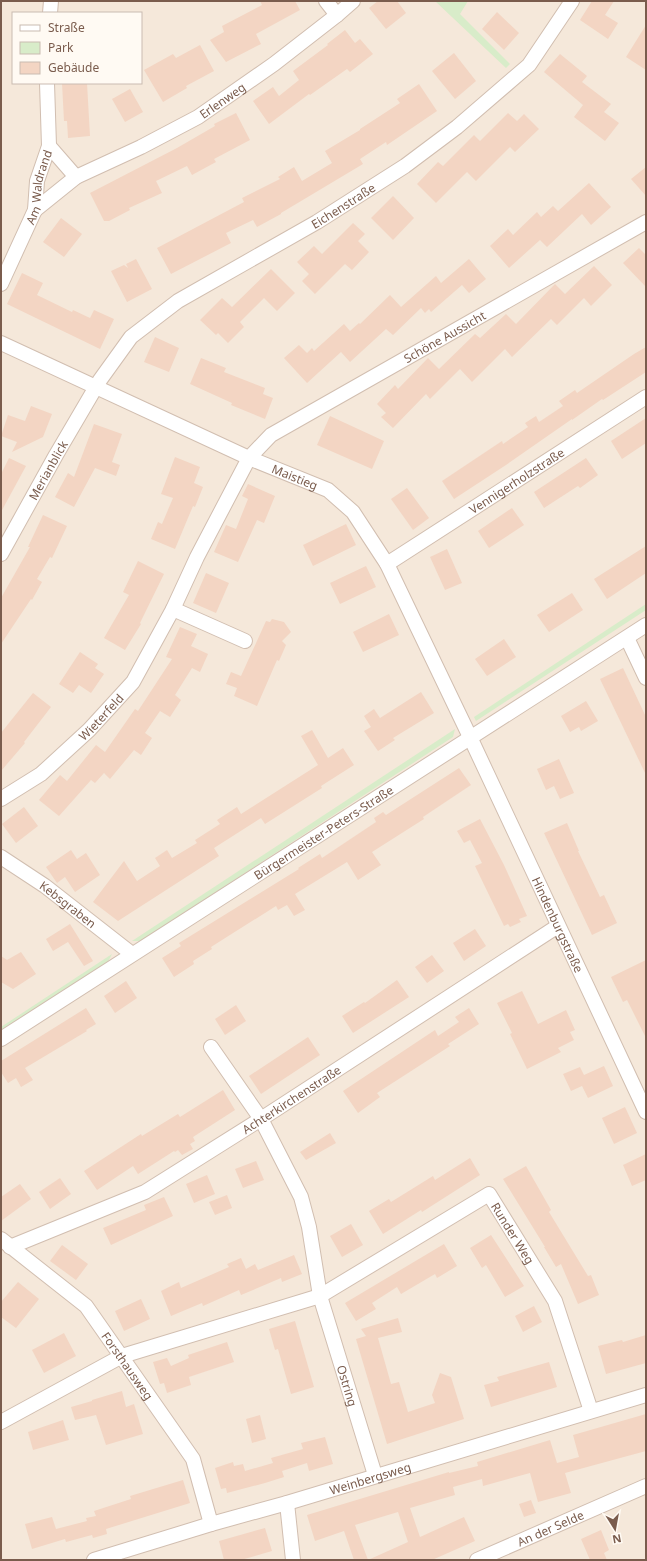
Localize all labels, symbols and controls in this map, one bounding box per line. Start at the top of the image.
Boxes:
legend [12,12,142,84]
text: Straße [48,19,85,36]
text: Park [48,39,74,56]
text: Gebäude [48,59,99,76]
street label: Erlenweg [196,78,249,122]
street label: Am Waldrand [21,147,56,227]
street label: Eichenstraße [308,179,378,232]
street label: Schöne Aussicht [400,306,489,367]
street label: Merianblick [24,437,72,503]
street label: Vennigerholzstraße [466,443,568,518]
street label: Maistieg [270,460,320,494]
street label: Wieterfeld [75,690,127,744]
street label: Bürgermeister-Peters-Straße [250,781,397,883]
street label: Hindenburgstraße [528,874,588,975]
street label: Kebsgraben [36,876,100,932]
street label: Achterkirchenstraße [239,1061,344,1137]
street label: Runder Weg [488,1199,539,1267]
street label: Forsthausweg [98,1328,157,1403]
street label: Ostring [333,1363,362,1408]
street label: Weinbergsweg [327,1458,413,1498]
street label: An der Selde [514,1506,586,1550]
north arrow [595,1509,635,1549]
text: N [611,1531,623,1548]

